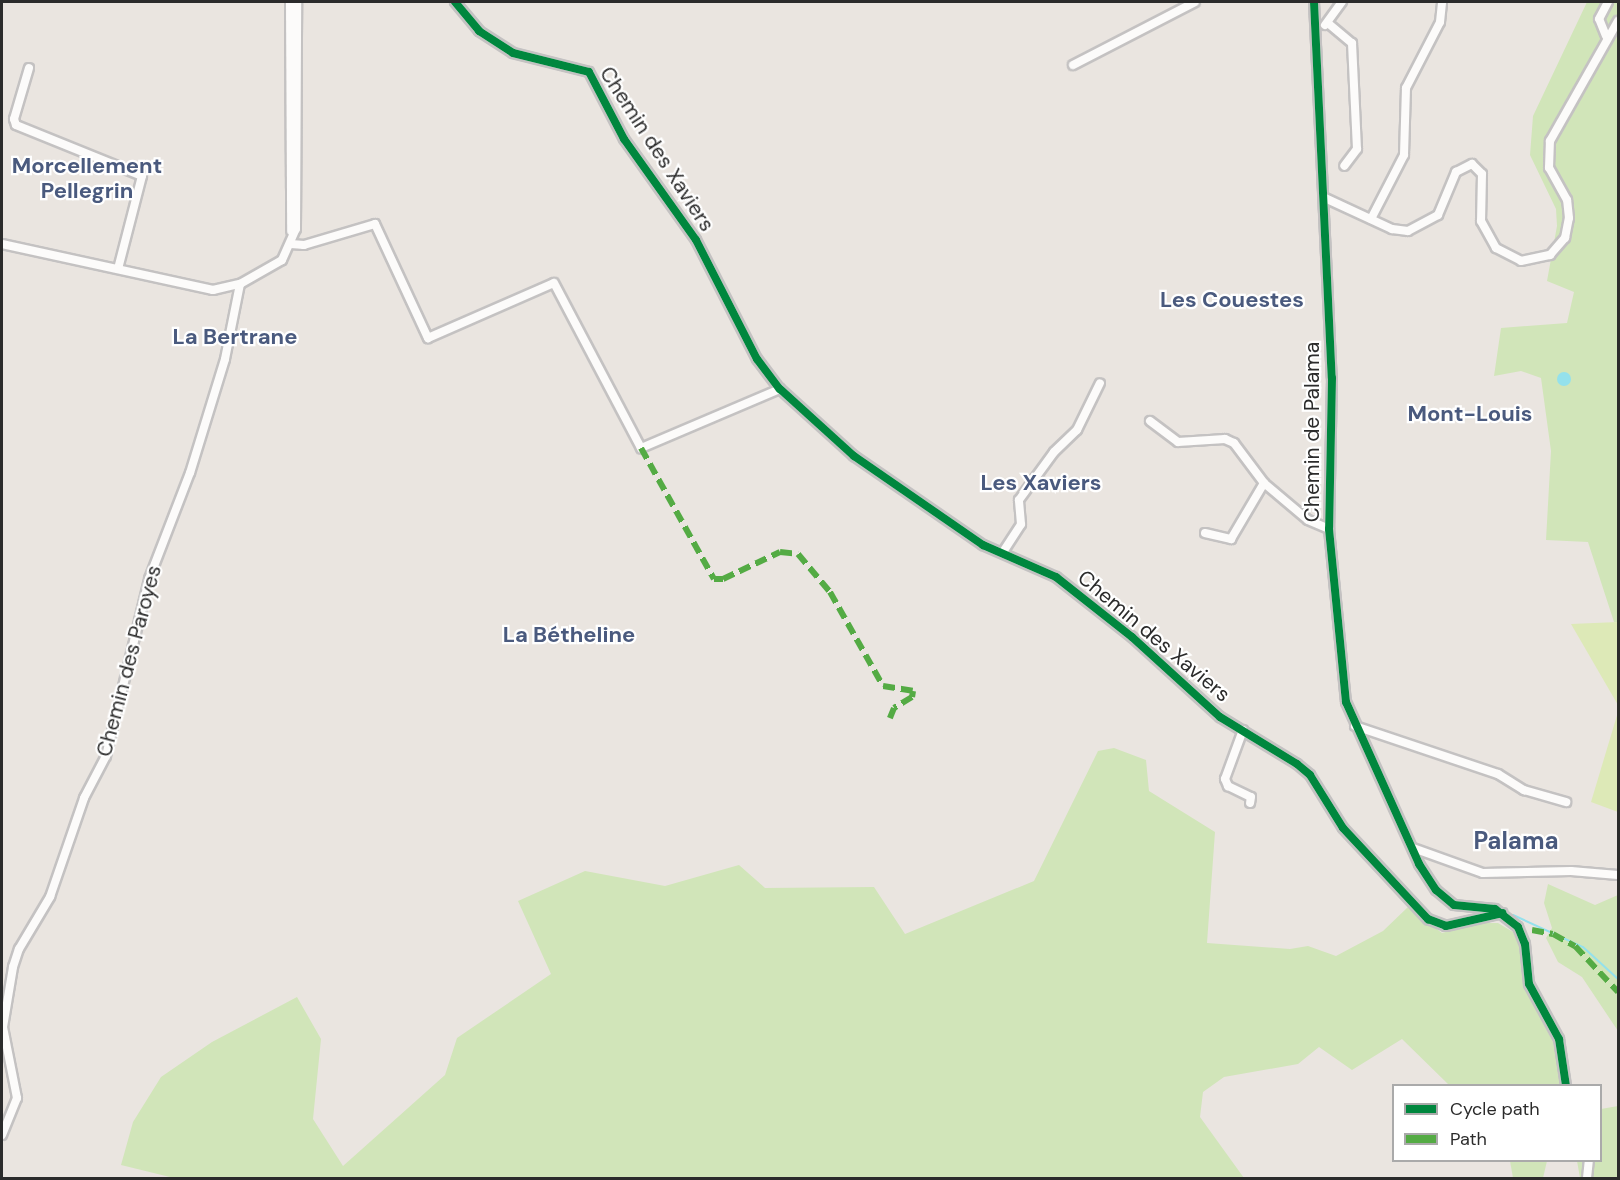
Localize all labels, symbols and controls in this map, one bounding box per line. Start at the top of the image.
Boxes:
street label: Chemin des Xaviers [594,62,720,236]
district label: Morcellement Pellegrin [12,152,162,204]
district label: Les Couestes [1160,287,1304,313]
district label: La Bertrane [173,324,297,350]
street label: Chemin de Palama [1299,342,1325,522]
district label: Mont-Louis [1407,401,1533,427]
district label: Les Xaviers [980,470,1102,496]
street label: Chemin des Paroyes [91,563,167,759]
street label: Chemin des Xaviers [1073,565,1235,707]
district label: La Bétheline [503,622,635,648]
district label: Palama [1473,827,1559,855]
legend [1392,1084,1602,1162]
text: Cycle path [1450,1097,1540,1121]
text: Path [1450,1127,1487,1151]

